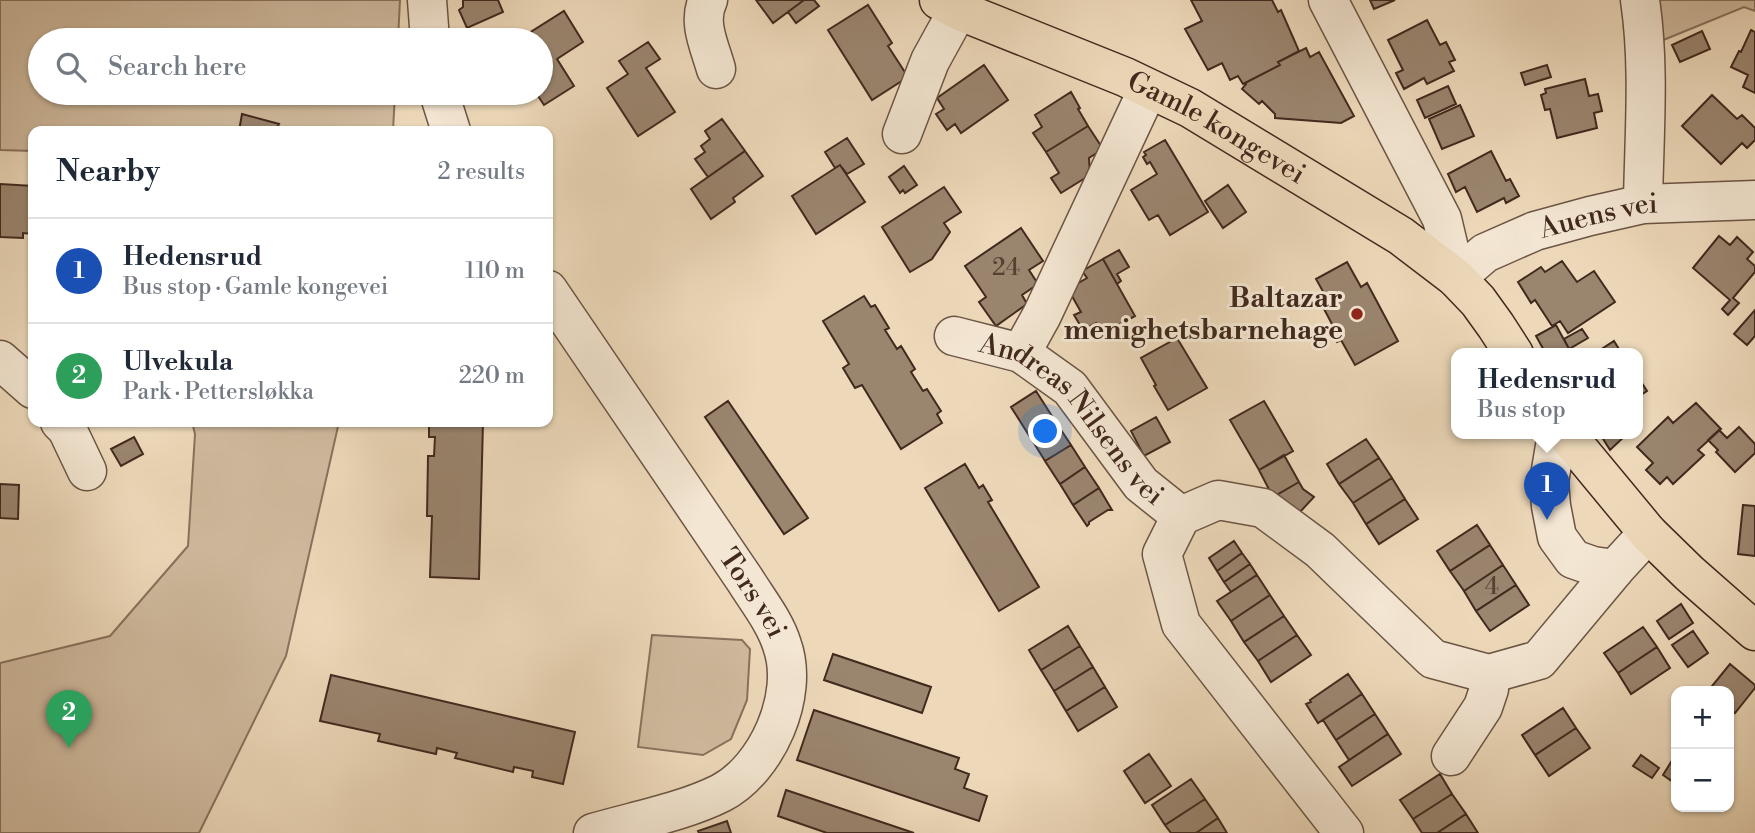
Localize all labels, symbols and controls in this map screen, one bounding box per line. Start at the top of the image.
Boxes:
search box [28,28,553,105]
icon: search [52,48,90,86]
text: Search here [108,51,247,83]
street label: Gamle kongevei [1122,63,1312,192]
text: Nearby [56,153,160,191]
text: 2 results [438,158,525,186]
street label: Auens vei [1534,186,1658,247]
text: Hedensrud [123,241,262,273]
house number: 24 [992,253,1020,283]
text: 1 [73,257,85,285]
text: 110 m [465,257,525,285]
text: Bus stop · Gamle kongevei [123,273,388,301]
place label: Baltazar menighetsbarnehage [1064,281,1343,348]
marker: Baltazar menighetsbarnehage [1349,306,1365,322]
street label: Andreas Nilsens vei [975,325,1171,513]
text: Ulvekula [123,346,233,378]
popup [1451,348,1643,439]
text: 2 [72,362,86,390]
text: 220 m [459,362,525,390]
text: Hedensrud [1477,364,1617,396]
text: Park · Pettersløkka [123,378,314,406]
text: Bus stop [1477,396,1566,424]
your location [1028,414,1062,448]
pin: 1 [1524,462,1570,520]
street label: Tors vei [711,542,795,643]
house number: 4 [1485,572,1499,602]
map controls [1671,686,1734,812]
button: + [1671,686,1734,749]
pin: 2 [46,690,92,748]
button: − [1671,749,1734,812]

